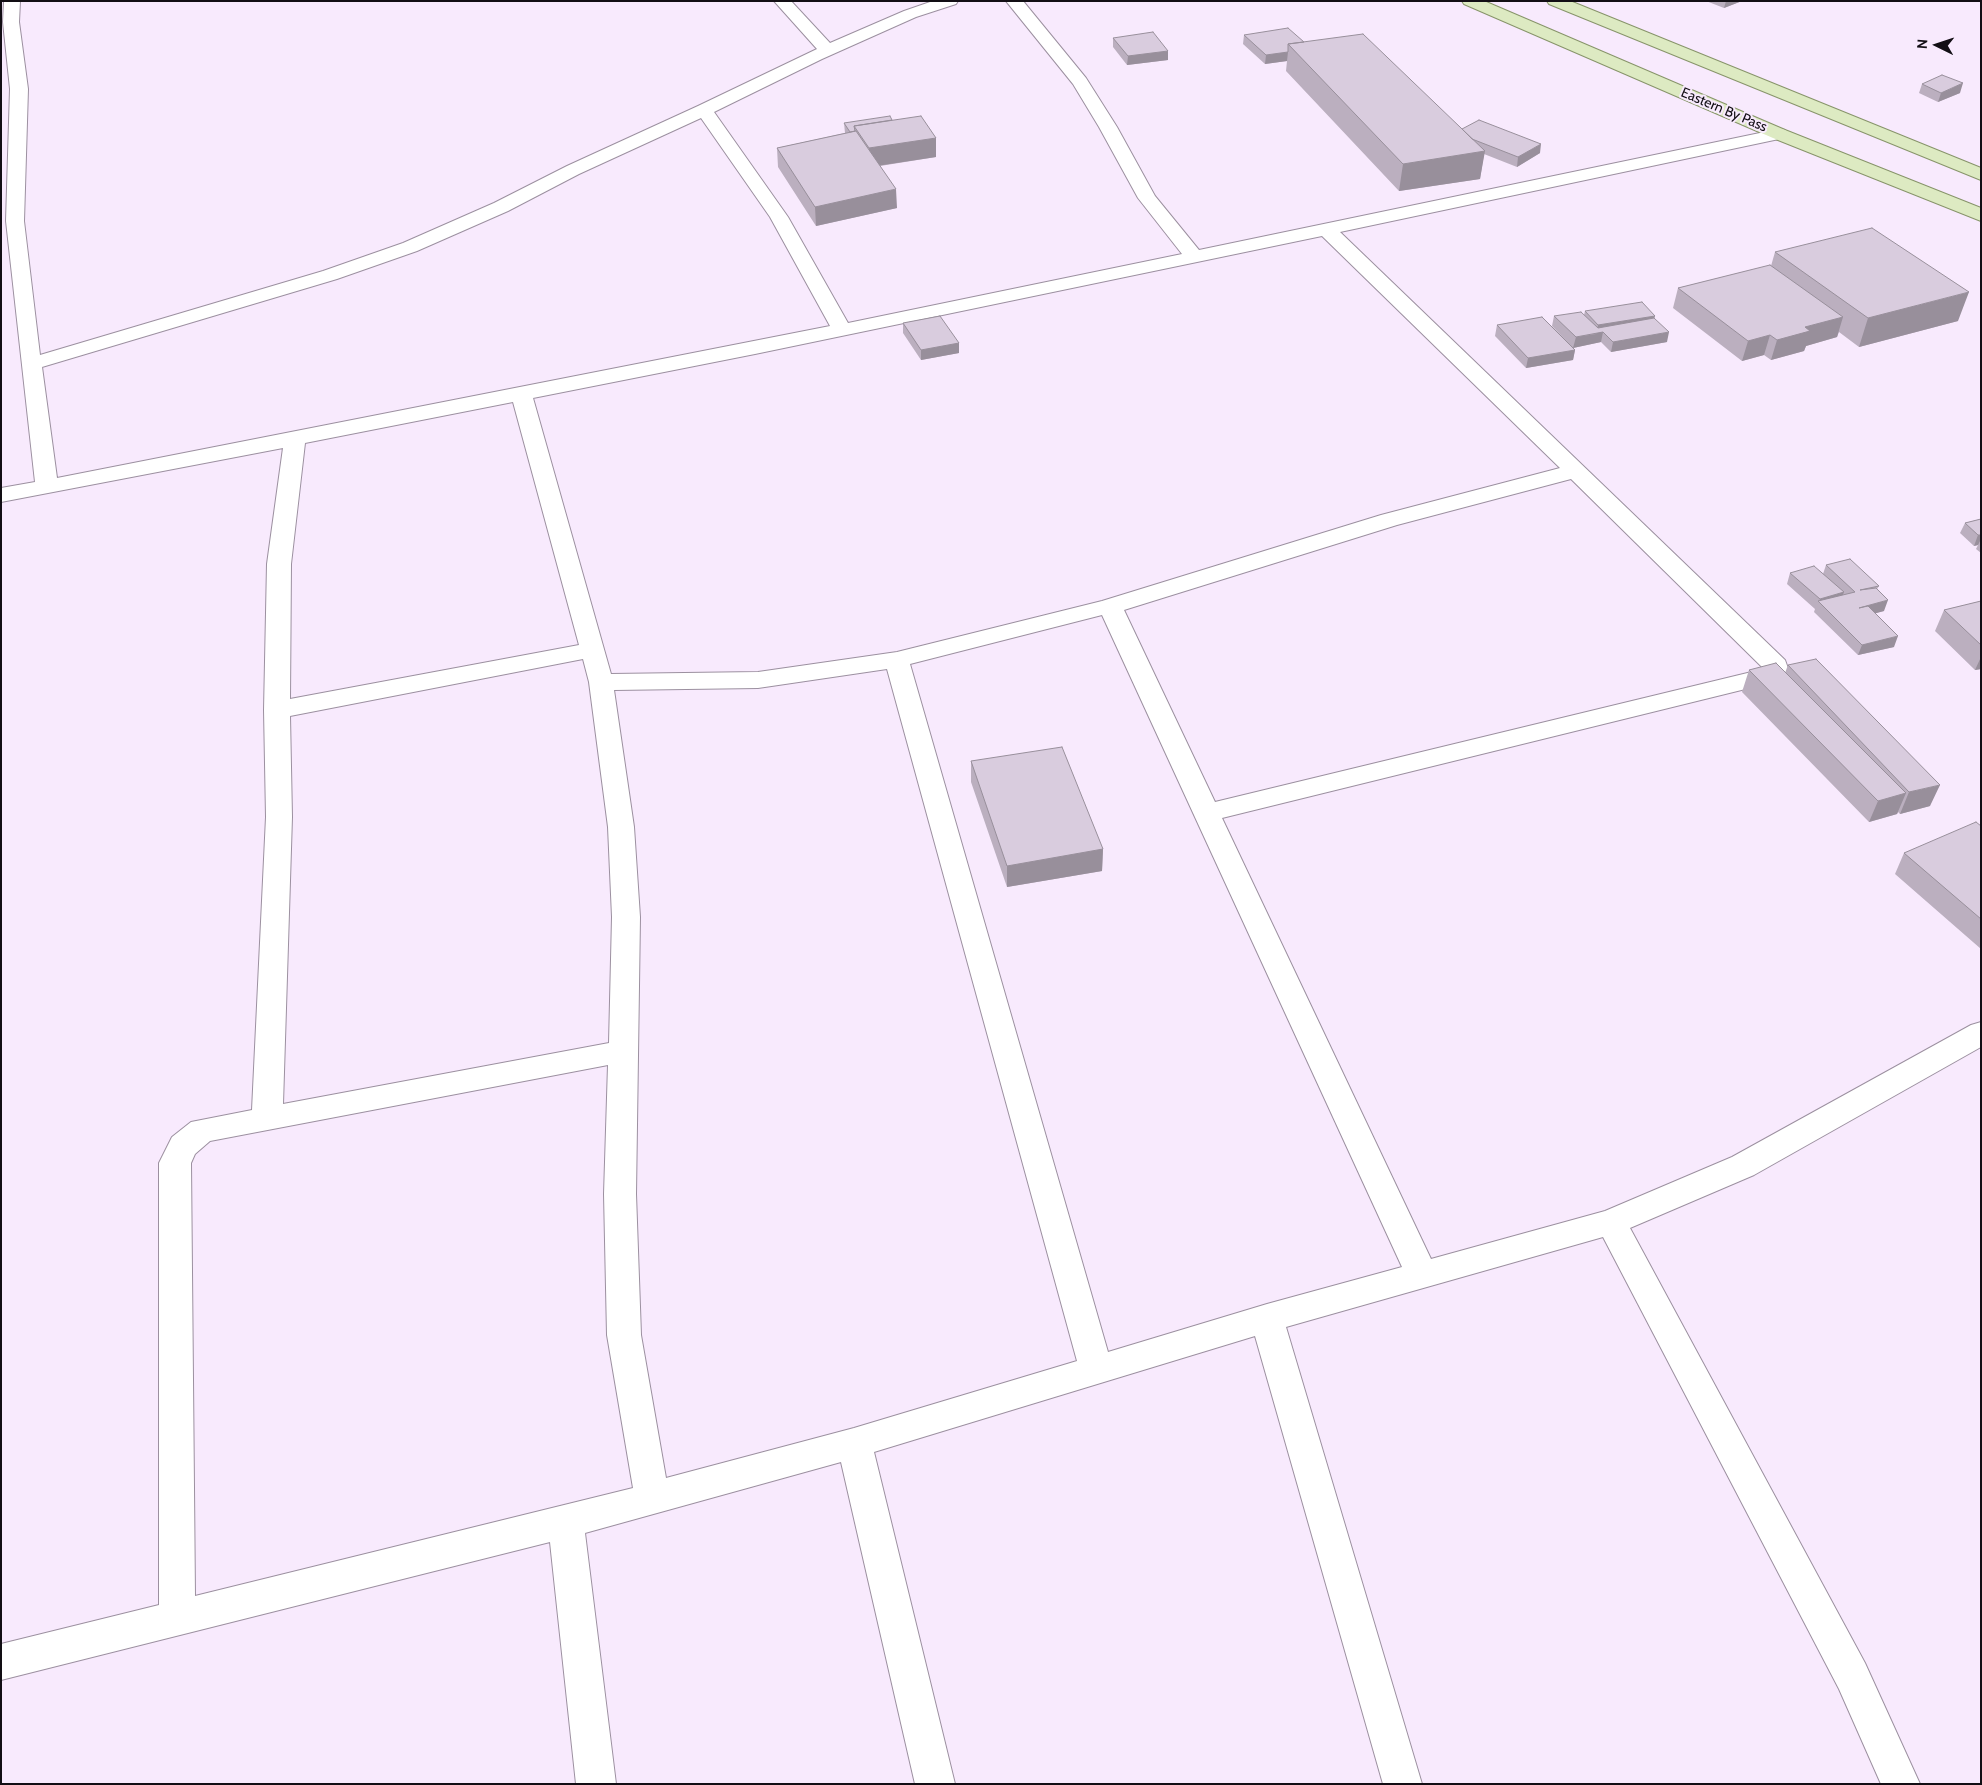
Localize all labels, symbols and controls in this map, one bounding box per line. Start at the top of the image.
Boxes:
north arrow [1912,20,1962,70]
text: N [1913,38,1931,50]
street label: Eastern By Pass [1678,84,1770,136]

